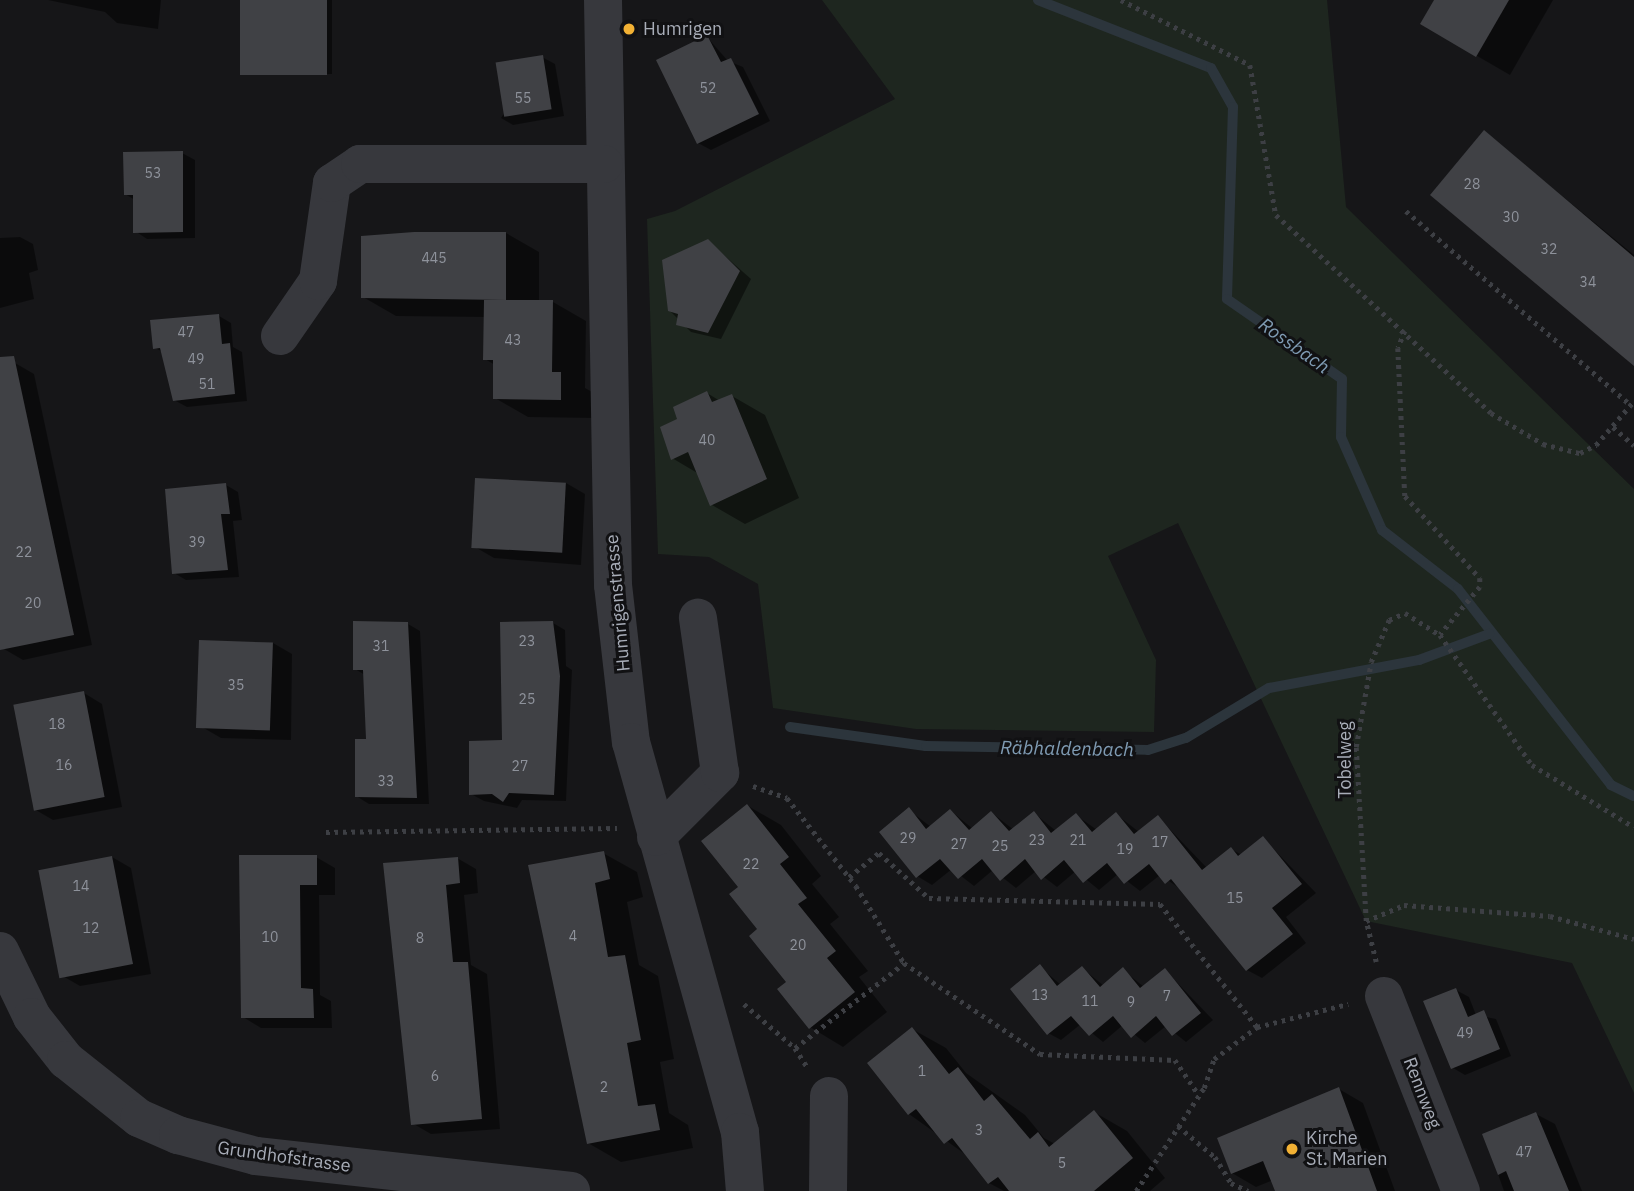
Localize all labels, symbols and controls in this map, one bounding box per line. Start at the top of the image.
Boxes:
place label: Humrigen [643,18,722,40]
marker: Humrigen [621,21,637,37]
house number: 52 [700,80,716,96]
house number: 55 [515,90,531,106]
house number: 53 [145,165,161,181]
house number: 28 [1464,176,1480,192]
house number: 30 [1503,209,1519,225]
house number: 32 [1541,241,1557,257]
house number: 445 [421,250,447,266]
house number: 34 [1580,274,1596,290]
water label: Rossbach [1254,313,1334,379]
house number: 47 [178,324,194,340]
house number: 43 [505,332,521,348]
house number: 49 [188,351,204,367]
house number: 51 [199,376,215,392]
house number: 40 [699,432,715,448]
street label: Humrigenstrasse [601,533,635,673]
house number: 39 [189,534,205,550]
house number: 22 [16,544,32,560]
house number: 20 [25,595,41,611]
house number: 23 [519,633,535,649]
house number: 31 [373,638,389,654]
house number: 35 [228,677,244,693]
house number: 25 [519,691,535,707]
house number: 18 [49,716,65,732]
street label: Tobelweg [1334,721,1356,799]
water label: Räbhaldenbach [1000,736,1134,762]
house number: 16 [56,757,72,773]
house number: 27 [512,758,528,774]
house number: 33 [378,773,394,789]
house number: 29 [900,830,916,846]
house number: 23 [1029,832,1045,848]
house number: 21 [1070,832,1086,848]
house number: 17 [1152,834,1168,850]
house number: 27 [951,836,967,852]
house number: 25 [992,838,1008,854]
house number: 19 [1117,841,1133,857]
house number: 22 [743,856,759,872]
house number: 14 [73,878,89,894]
house number: 15 [1227,890,1243,906]
house number: 12 [83,920,99,936]
house number: 4 [569,928,577,944]
house number: 10 [262,929,278,945]
house number: 8 [416,930,424,946]
house number: 20 [790,937,806,953]
house number: 13 [1032,987,1048,1003]
house number: 7 [1163,988,1171,1004]
house number: 11 [1082,993,1098,1009]
house number: 9 [1127,994,1135,1010]
house number: 49 [1457,1025,1473,1041]
street label: Rennweg [1399,1054,1445,1132]
house number: 1 [918,1063,926,1079]
house number: 6 [431,1068,439,1084]
house number: 2 [600,1079,608,1095]
house number: 3 [975,1122,983,1138]
place label: Kirche St. Marien [1306,1128,1387,1170]
street label: Grundhofstrasse [216,1137,352,1177]
marker: Kirche St. Marien [1284,1141,1300,1157]
house number: 47 [1516,1144,1532,1160]
house number: 5 [1058,1155,1066,1171]

